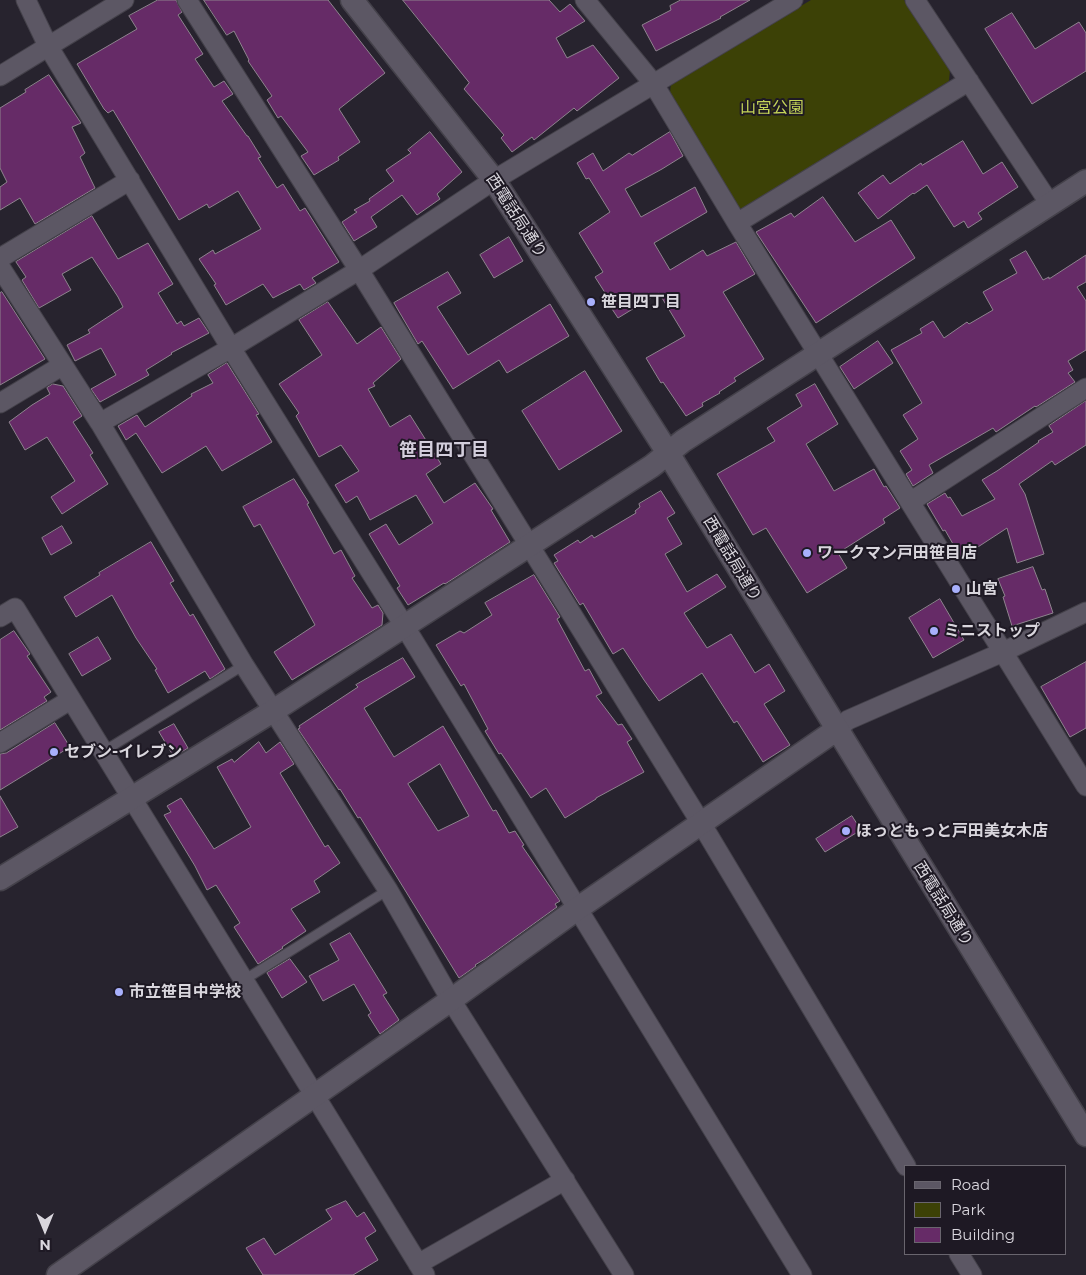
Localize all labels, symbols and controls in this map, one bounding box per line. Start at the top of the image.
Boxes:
park label: 山宮公園 [740,98,804,118]
street label: 西電話局通り [482,171,550,261]
place label: 笹目四丁目 [601,292,681,312]
marker: 笹目四丁目 [585,296,597,308]
district label: 笹目四丁目 [399,440,489,462]
street label: 西電話局通り [699,513,765,605]
place label: ワークマン戸田笹目店 [817,543,977,563]
marker: ワークマン戸田笹目店 [801,547,813,559]
place label: 山宮 [966,579,998,599]
marker: 山宮 [950,583,962,595]
place label: ミニストップ [944,621,1040,641]
marker: ミニストップ [928,625,940,637]
place label: セブン-イレブン [64,742,182,762]
marker: セブン-イレブン [48,746,60,758]
place label: ほっともっと戸田美女木店 [856,821,1048,841]
marker: ほっともっと戸田美女木店 [840,825,852,837]
street label: 西電話局通り [909,858,977,950]
place label: 市立笹目中学校 [129,982,241,1002]
marker: 市立笹目中学校 [113,986,125,998]
legend [904,1165,1066,1255]
text: Road [951,1175,990,1194]
text: Park [951,1200,985,1219]
north arrow [20,1205,70,1255]
text: Building [951,1225,1015,1244]
text: N [39,1236,51,1254]

